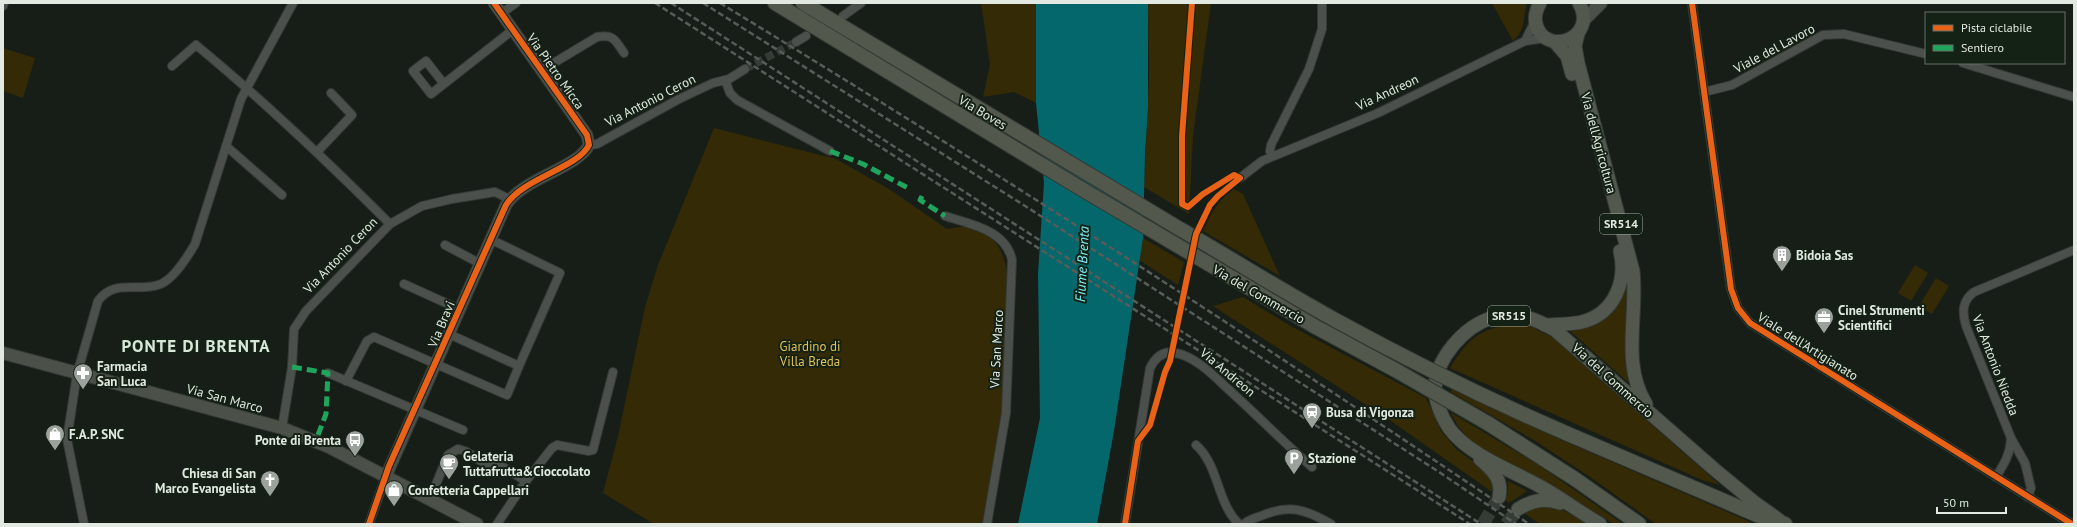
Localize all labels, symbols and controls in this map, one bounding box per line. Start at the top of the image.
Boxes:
legend [1925,12,2065,64]
street label: Viale del Lavoro [1730,20,1818,77]
text: Pista ciclabile [1961,20,2032,35]
street label: Via Pietro Micca [523,29,588,113]
text: Sentiero [1961,40,2004,55]
street label: Via Antonio Ceron [601,70,698,131]
street label: Via Andreon [1352,71,1421,115]
street label: Via dell'Agricoltura [1577,90,1620,196]
street label: Via Boves [955,91,1010,133]
street label: Via Antonio Ceron [299,214,381,298]
road number: SR514 [1600,214,1642,234]
water label: Fiume Brenta [1071,225,1093,302]
building icon: Bidoia Sas [1771,244,1793,272]
place label: Bidoia Sas [1796,247,1854,264]
street label: Via del Commercio [1209,261,1308,328]
street label: Via Bravi [424,298,459,351]
place label: Cinel Strumenti Scientifici [1838,302,1925,334]
road number: SR515 [1488,306,1530,326]
office icon: Cinel Strumenti Scientifici [1813,306,1835,334]
street label: Viale dell'Artigianato [1753,308,1861,384]
street label: Via San Marco [986,309,1007,390]
street label: Via Antonio Niedda [1968,311,2023,418]
district label: PONTE DI BRENTA [121,335,271,357]
park label: Giardino di Villa Breda [779,338,840,370]
street label: Via del Commercio [1568,339,1657,422]
street label: Via Andreon [1196,344,1259,400]
place label: Farmacia San Luca [97,358,147,390]
pharmacy icon: Farmacia San Luca [72,362,94,390]
street label: Via San Marco [184,380,265,417]
station icon: Busa di Vigonza [1301,401,1323,429]
place label: Busa di Vigonza [1326,404,1414,421]
shop icon: F.A.P. SNC [44,423,66,451]
place label: F.A.P. SNC [69,426,124,443]
bus stop icon: Ponte di Brenta [344,429,366,457]
place label: Ponte di Brenta [255,432,341,449]
parking icon: Stazione [1283,447,1305,475]
place label: Gelateria Tuttafrutta&Cioccolato [463,448,590,480]
place label: Stazione [1308,450,1356,467]
cafe icon: Gelateria Tuttafrutta&Cioccolato [438,452,460,480]
place label: Chiesa di San Marco Evangelista [155,465,256,497]
church icon: Chiesa di San Marco Evangelista [259,469,281,497]
shop icon: Confetteria Cappellari [383,479,405,507]
place label: Confetteria Cappellari [408,482,529,499]
scale bar [1937,489,2006,515]
text: 50 m [1943,495,1969,510]

